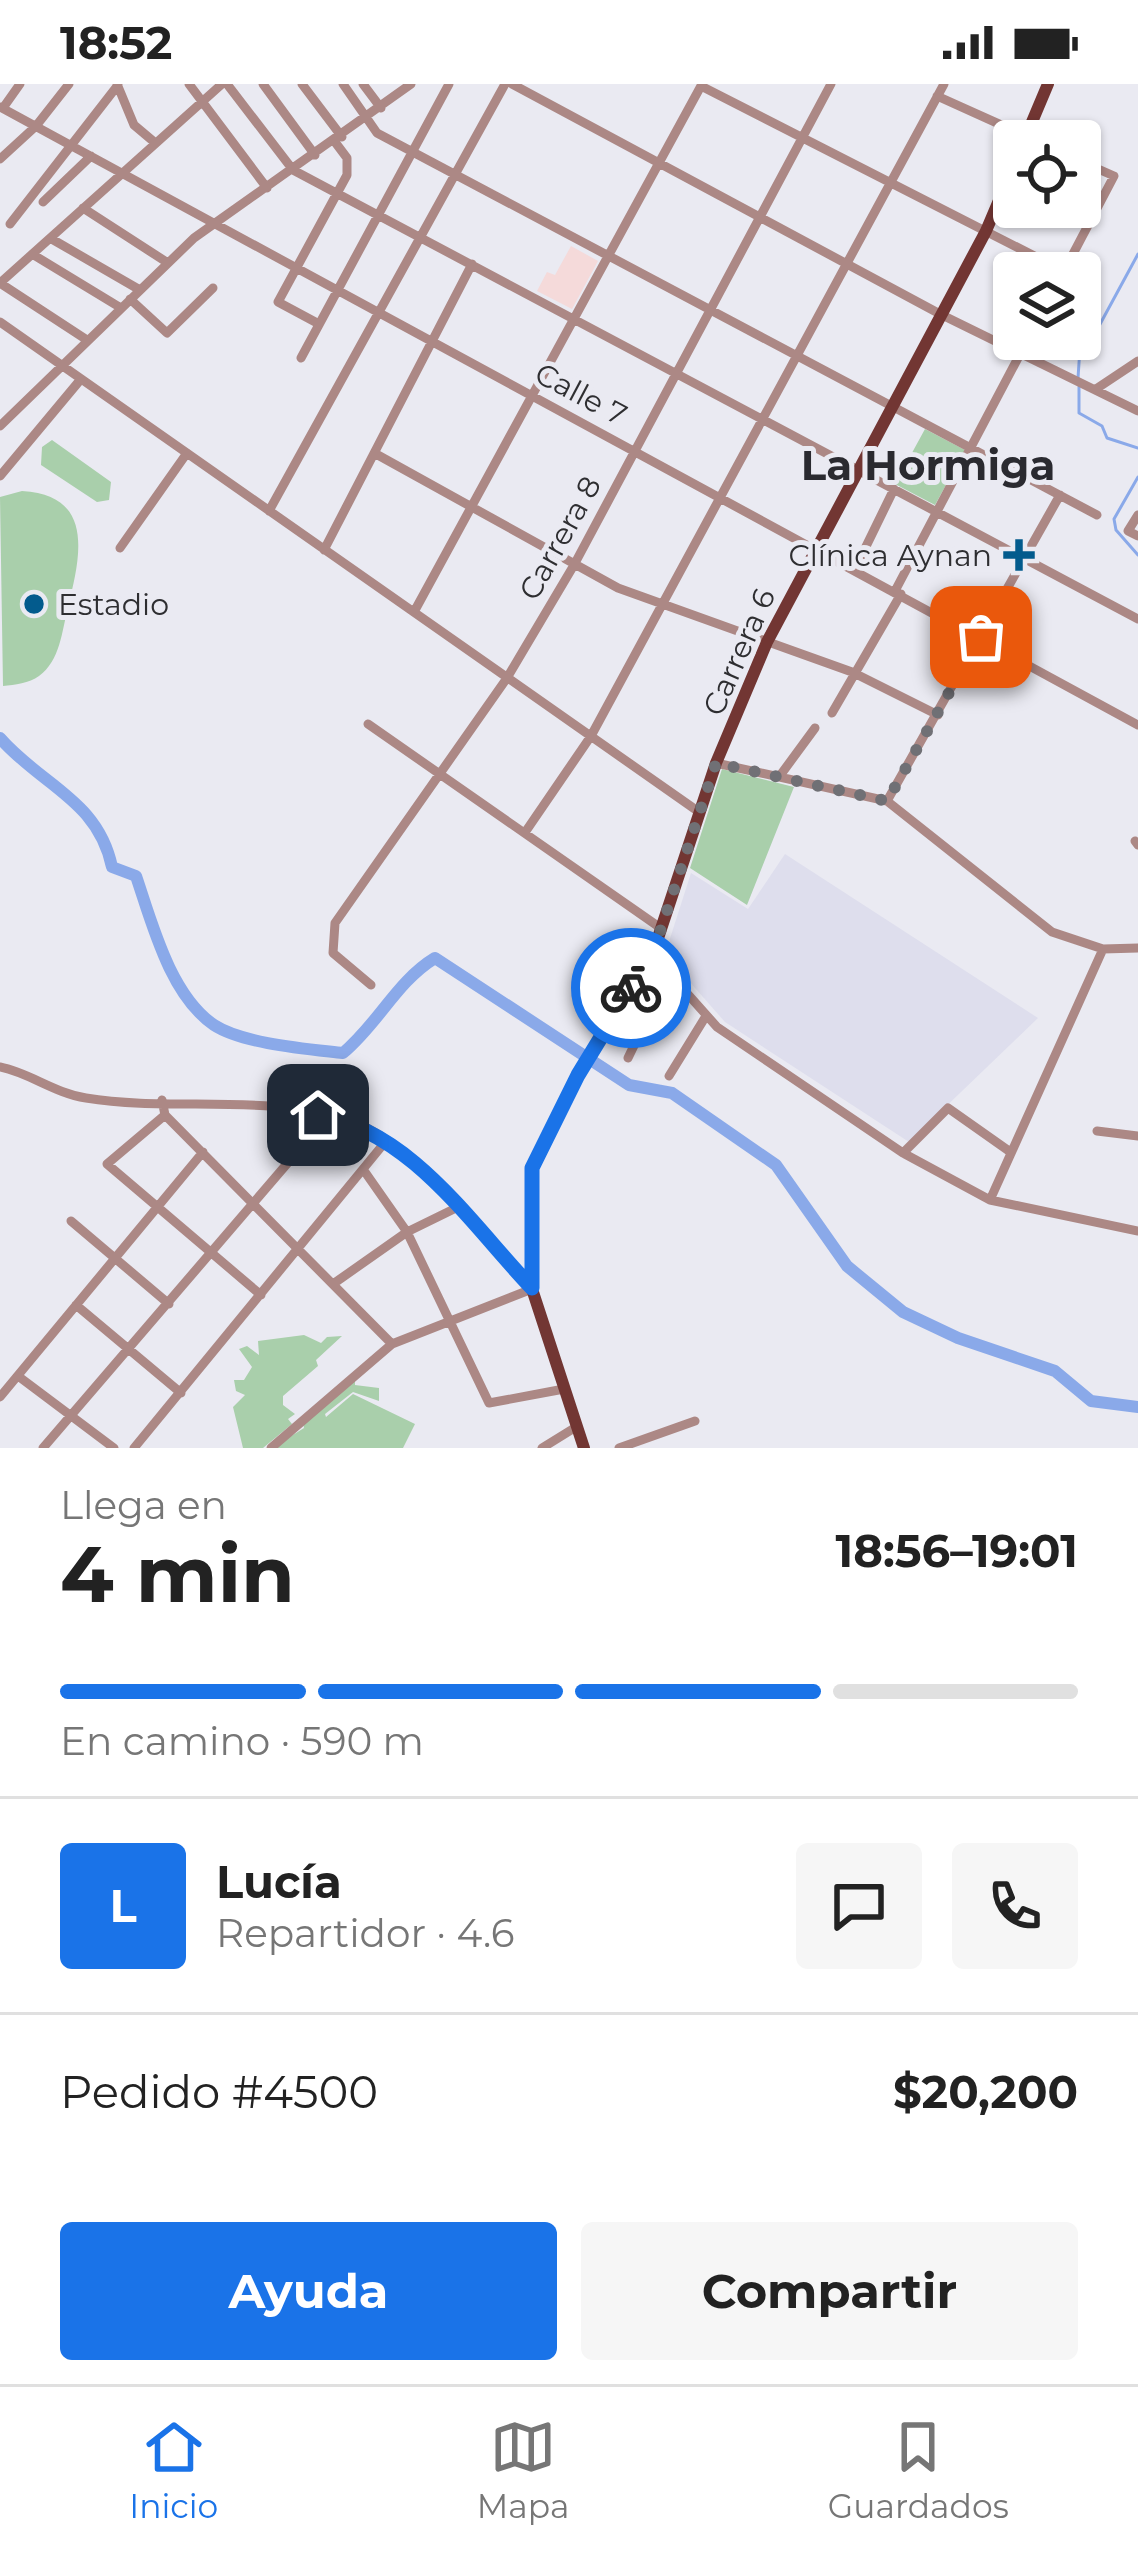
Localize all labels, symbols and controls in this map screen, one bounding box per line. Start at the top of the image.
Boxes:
text: 18:52 [60,15,172,70]
map controls [993,120,1101,360]
button: locate [993,120,1101,228]
button: layers [993,252,1101,360]
street label: Calle 7 [529,355,633,433]
district label: La Hormiga [801,439,1055,491]
street label: Carrera 8 [511,470,609,606]
place label: Clínica Aynan [788,537,992,574]
marker: Clínica Aynan [1003,539,1035,571]
street label: Carrera 6 [695,583,783,721]
place label: Estadio [58,586,169,623]
pin [930,586,1032,688]
marker: Estadio [21,591,47,617]
icon: bag [948,604,1014,670]
courier [571,928,691,1048]
icon: bike [598,955,664,1021]
pin [267,1064,369,1166]
icon: home [285,1082,351,1148]
text: Llega en [60,1481,227,1529]
text: 18:56–19:01 [836,1523,1078,1578]
text: 4 min [60,1526,295,1622]
text: En camino · 590 m [60,1717,424,1765]
button: chat [796,1843,922,1969]
button: phone [952,1843,1078,1969]
text: Lucía [216,1854,342,1909]
text: L [109,1878,137,1933]
text: Repartidor · 4.6 [216,1909,515,1957]
text: Pedido #4500 [60,2064,378,2119]
text: $20,200 [893,2064,1078,2119]
button: Ayuda [60,2222,557,2360]
button: Compartir [581,2222,1078,2360]
tab: Inicio [129,2414,218,2526]
tab: Mapa [477,2414,569,2526]
tab: Guardados [828,2414,1009,2526]

